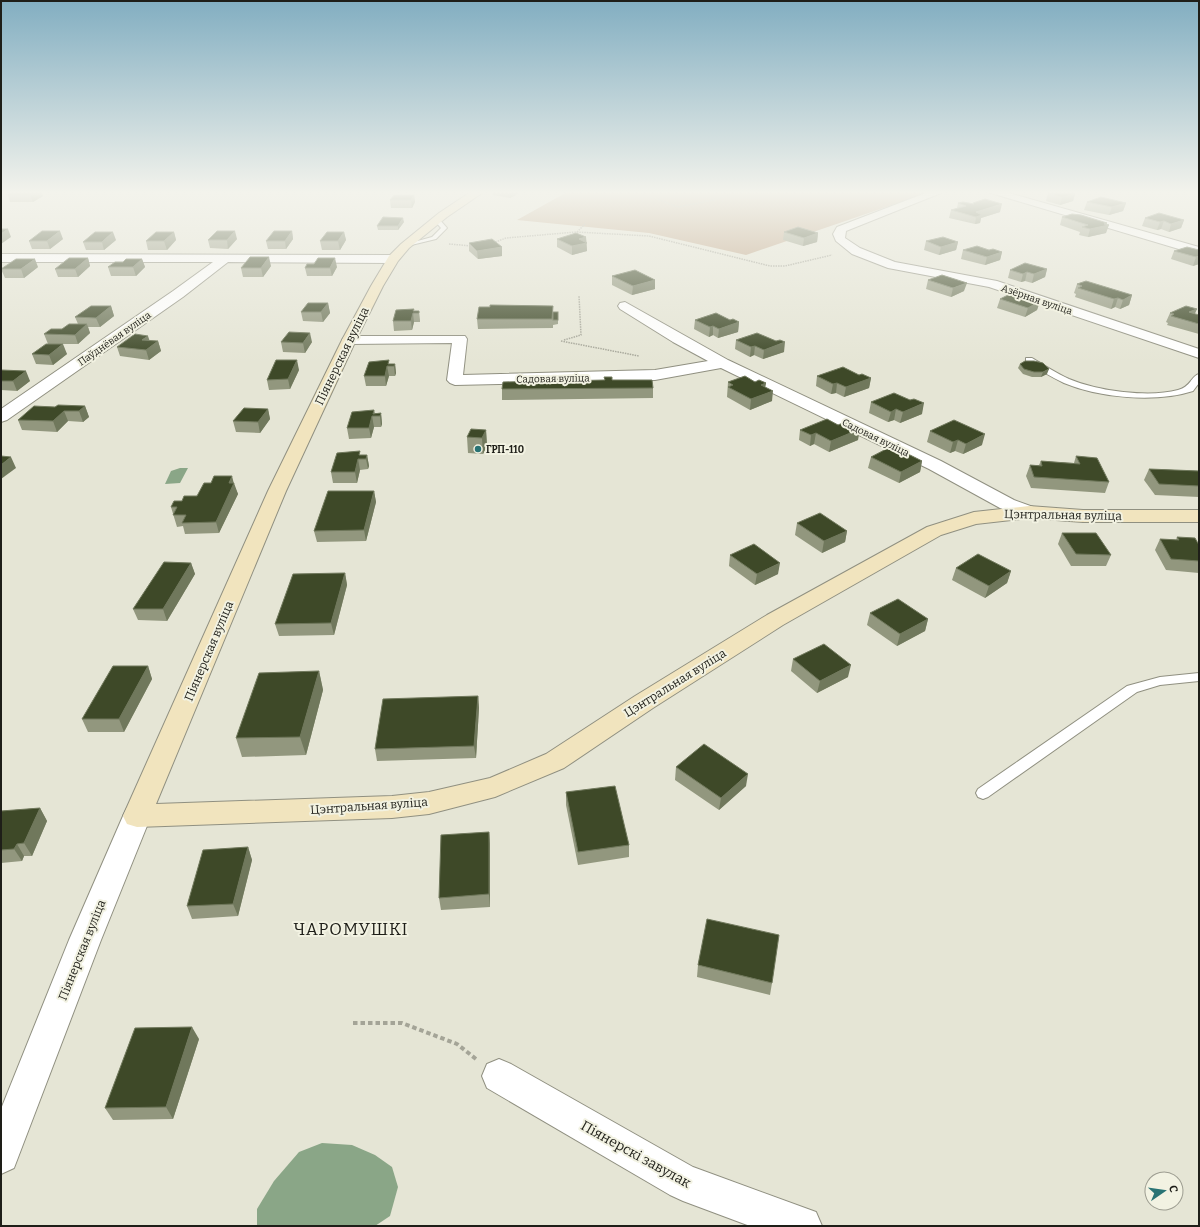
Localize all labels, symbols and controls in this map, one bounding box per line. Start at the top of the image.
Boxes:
street label: Азёрная вуліца [1000,282,1074,318]
street label: Піянерская вуліца [312,304,372,407]
street label: Паўднёвая вуліца [76,309,154,368]
street label: Садовая вуліца [516,372,590,386]
street label: Садовая вуліца [840,416,912,460]
marker: ГРП-110 [473,444,483,454]
place label: ГРП-110 [486,444,524,456]
street label: Цэнтральная вуліца [1004,507,1122,523]
street label: Піянерская вуліца [182,599,237,703]
street label: Цэнтральная вуліца [621,646,729,720]
street label: Цэнтральная вуліца [310,795,429,817]
street label: Піянерская вуліца [55,897,109,1002]
district label: ЧАРОМУШКІ [294,919,408,940]
street label: Піянерскі завулак [578,1117,695,1192]
north arrow [1144,1171,1184,1211]
text: С [1166,1184,1180,1194]

